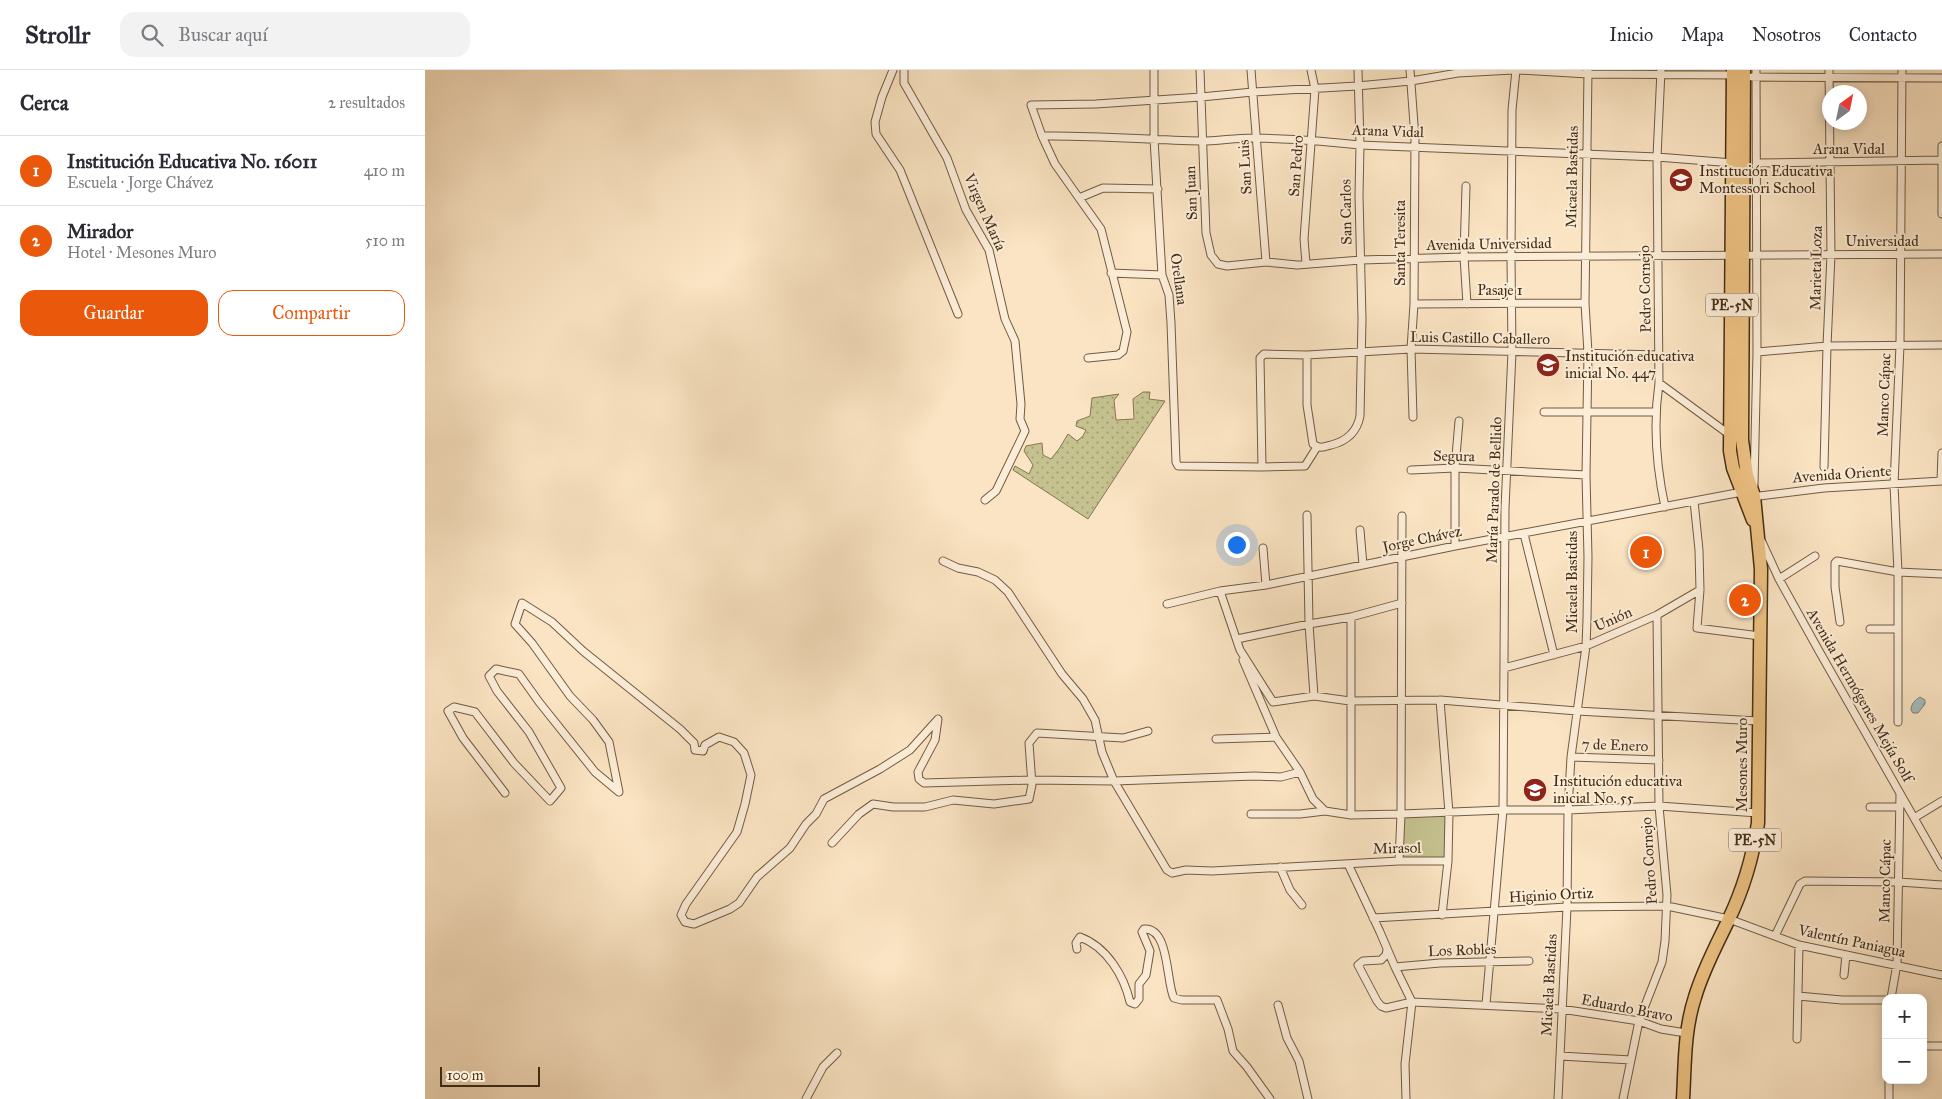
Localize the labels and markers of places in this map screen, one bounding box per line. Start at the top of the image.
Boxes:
place label: Institución Educativa Montessori School [1699,162,1833,197]
school or university icon: Institución Educativa Montessori School [1668,167,1694,193]
place label: Institución educativa inicial No. 447 [1565,347,1695,382]
school or university icon: Institución educativa inicial No. 447 [1535,352,1561,378]
pin: 1 [1630,533,1662,571]
pin: 2 [1729,581,1761,619]
place label: Institución educativa inicial No. 55 [1553,772,1683,807]
school or university icon: Institución educativa inicial No. 55 [1522,777,1548,803]

